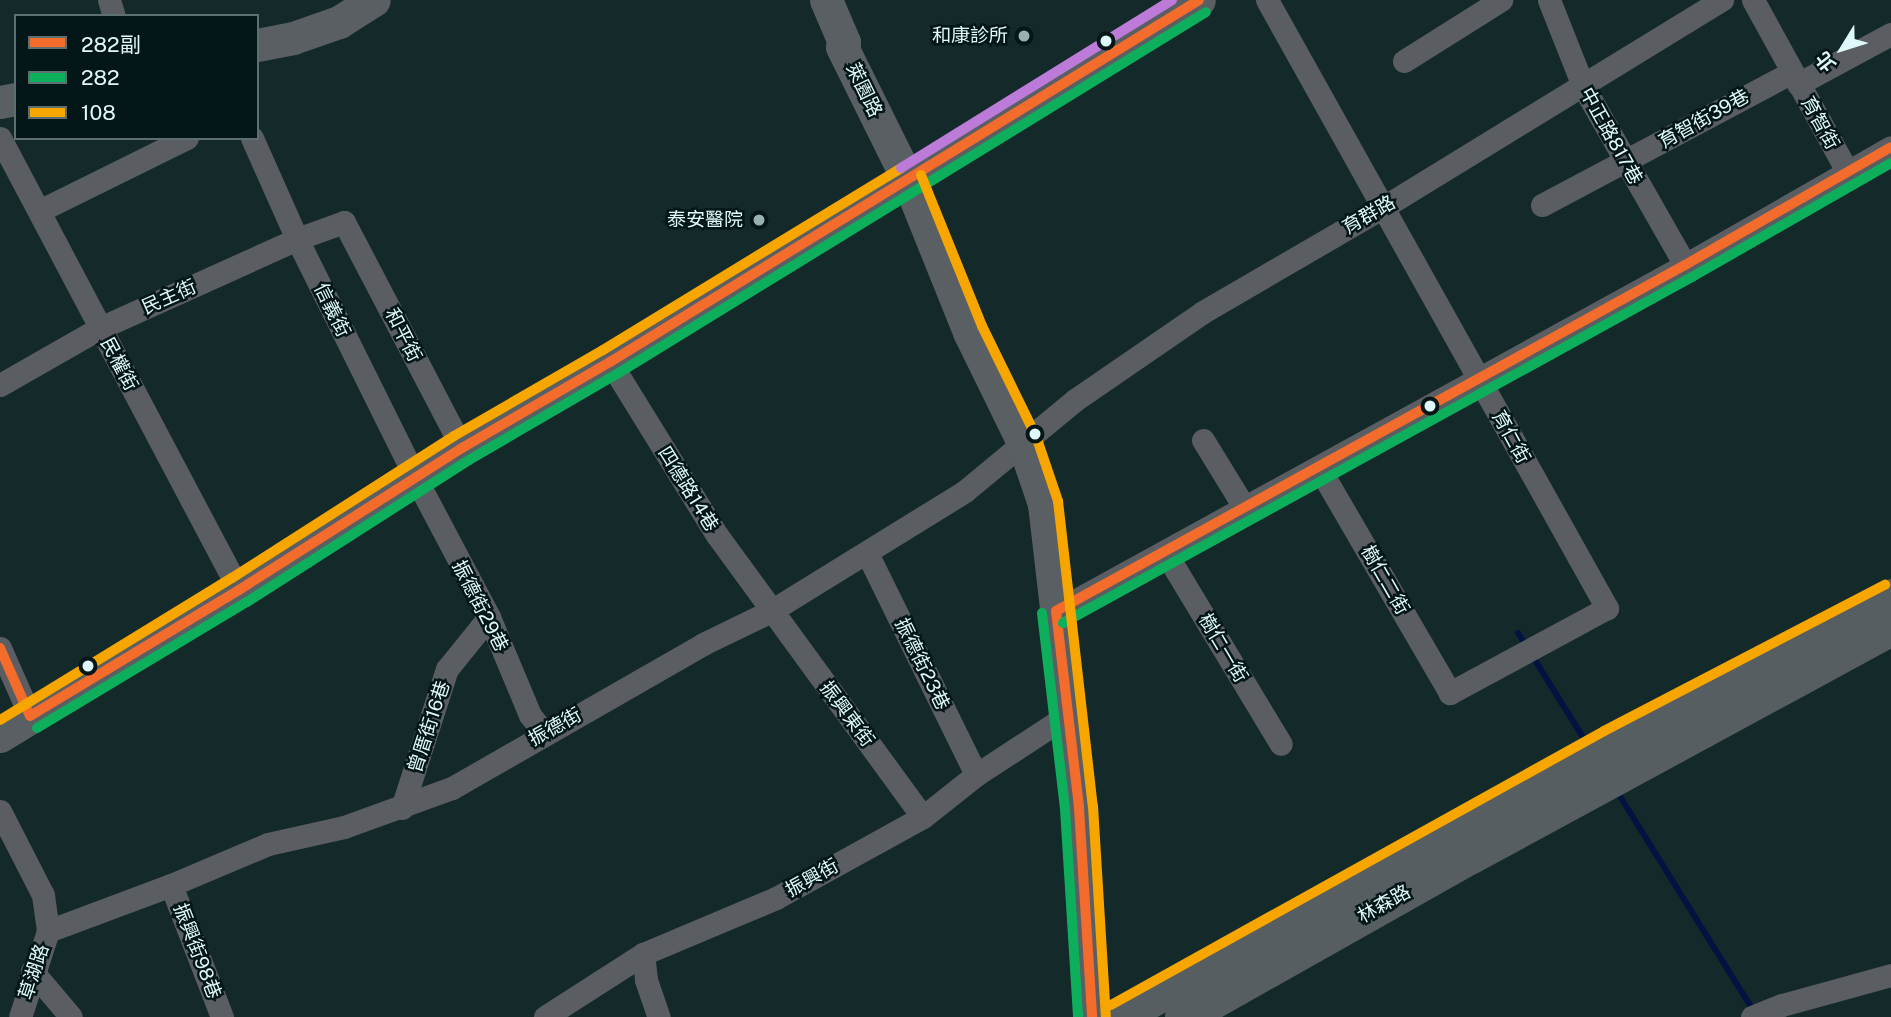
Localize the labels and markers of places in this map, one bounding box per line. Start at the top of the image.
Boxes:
place label: 和康診所 [932,25,1008,47]
marker: 和康診所 [1014,26,1034,46]
unlabelled marker [1099,34,1113,48]
place label: 泰安醫院 [667,209,743,231]
marker: 泰安醫院 [749,210,769,230]
unlabelled marker [1423,399,1437,413]
unlabelled marker [1028,427,1042,441]
unlabelled marker [81,659,95,673]

